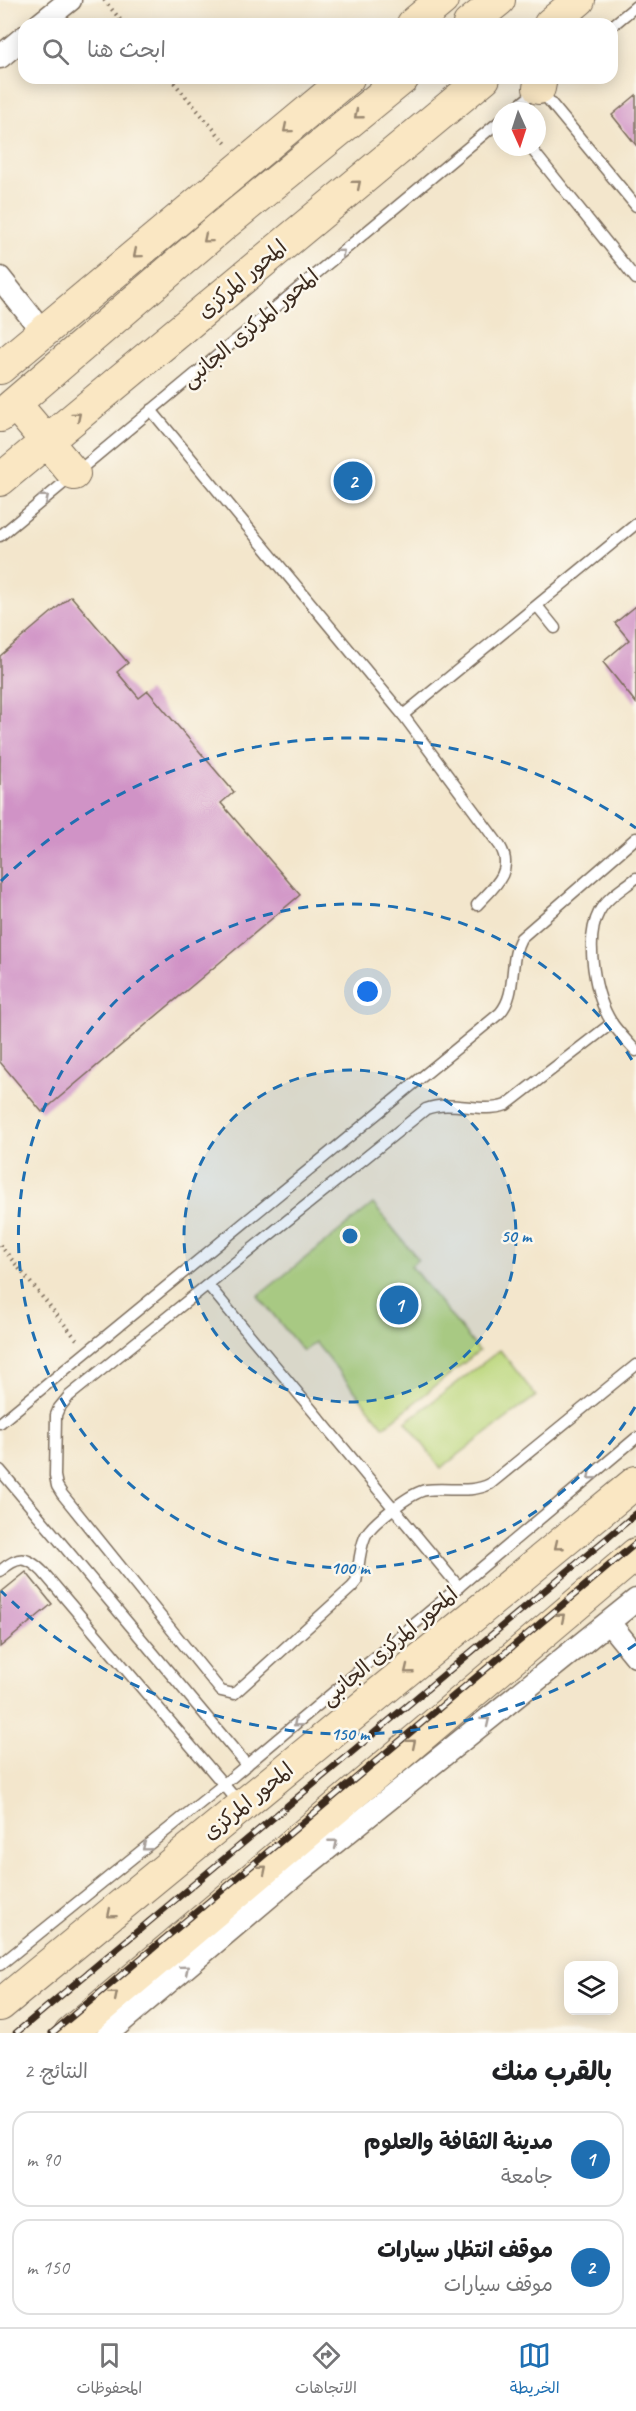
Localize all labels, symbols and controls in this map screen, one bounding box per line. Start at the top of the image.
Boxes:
search box [18,18,618,84]
icon: search [39,35,72,68]
text: ابحث هنا [87,36,166,64]
north arrow [492,102,546,156]
one-way arrow [354,108,365,119]
one-way arrow [283,122,294,133]
one-way arrow [350,180,361,191]
one-way arrow [203,232,214,243]
street label: المحور المركزى [192,234,292,324]
one-way arrow [133,246,144,257]
one-way arrow [334,249,345,260]
street label: المحور المركزى الجانبى [176,263,325,394]
one-way arrow [70,412,81,423]
pin: 2 [334,458,372,504]
one-way arrow [38,494,49,505]
your location [353,977,382,1006]
text: 50 m [501,1225,533,1247]
centre of rings [340,1226,360,1246]
pin: 1 [380,1282,418,1328]
one-way arrow [587,1469,598,1480]
one-way arrow [554,1539,565,1550]
text: 100 m [331,1557,371,1579]
street label: المحور المركزى الجانبى [315,1581,464,1712]
one-way arrow [554,1614,565,1625]
one-way arrow [404,1663,415,1674]
one-way arrow [293,1716,304,1727]
one-way arrow [479,1718,490,1729]
text: 150 m [331,1723,371,1745]
one-way arrow [405,1739,416,1750]
street label: المحور المركزى [197,1757,299,1845]
one-way arrow [142,1839,153,1850]
one-way arrow [327,1840,338,1851]
one-way arrow [256,1865,267,1876]
one-way arrow [107,1906,118,1917]
map controls [564,1961,618,2015]
button: layers [564,1961,618,2015]
one-way arrow [178,1965,189,1976]
one-way arrow [107,1991,118,2002]
text: بالقرب منك [492,2055,612,2088]
text: النتائج: 2 [24,2059,88,2084]
text: مدينة الثقافة والعلوم [364,2128,553,2156]
text: 90 m [26,2147,60,2172]
text: 1 [586,2147,595,2172]
text: جامعة [501,2164,553,2189]
text: موقف انتظار سيارات [377,2236,553,2264]
text: 150 m [26,2255,69,2280]
text: 2 [586,2255,595,2280]
text: موقف سيارات [444,2272,553,2297]
tab: المحفوظات [76,2339,142,2402]
tab: الاتجاهات [295,2339,357,2402]
tab: الخريطة [510,2339,560,2402]

